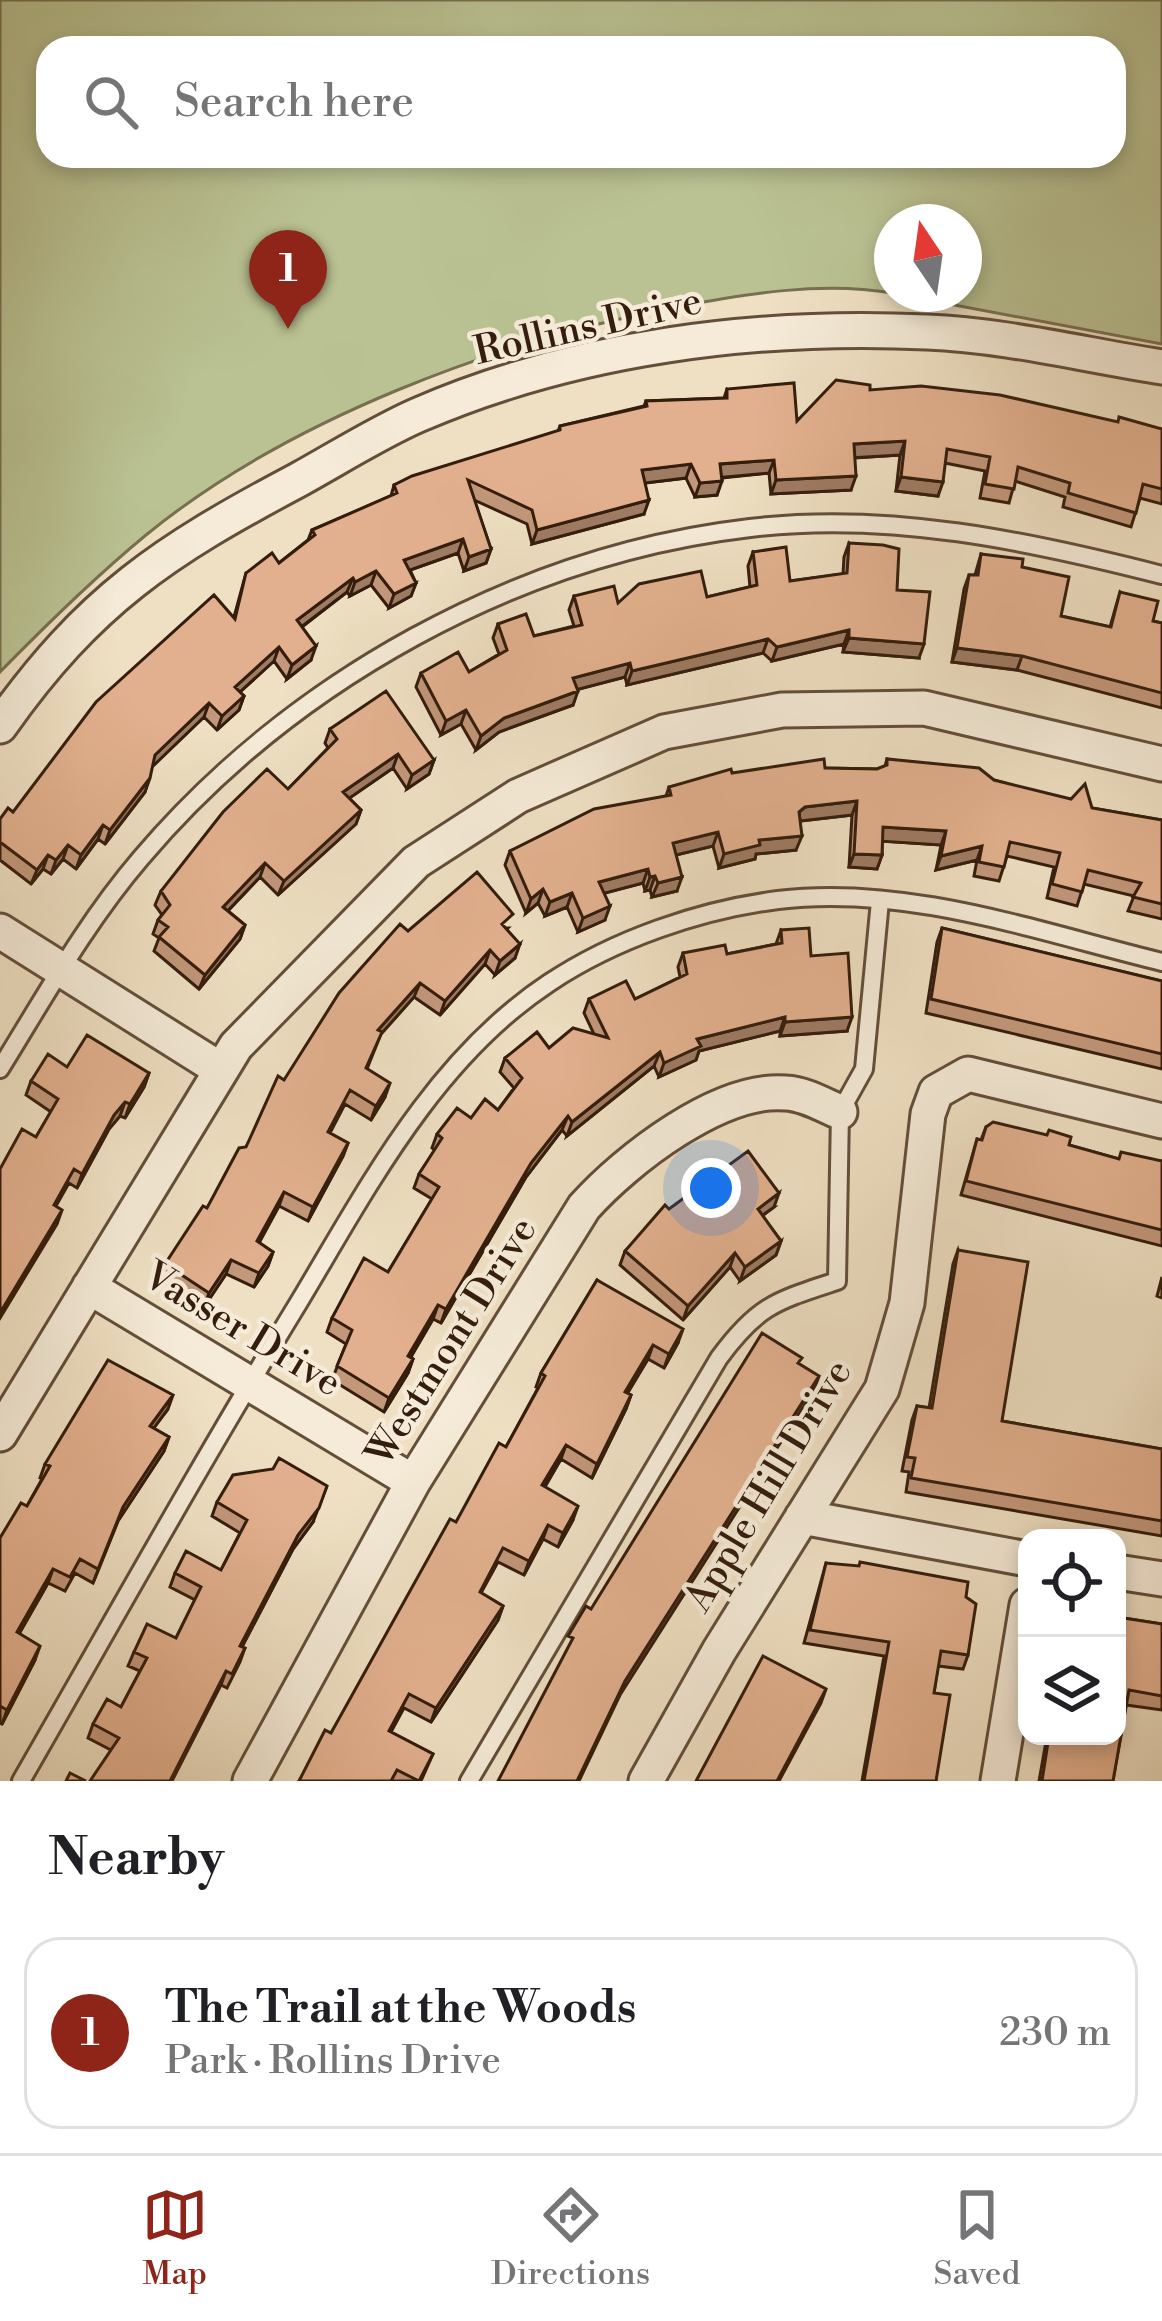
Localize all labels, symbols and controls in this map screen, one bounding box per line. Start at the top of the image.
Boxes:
search box [36,36,1126,168]
icon: search [78,69,144,135]
text: Search here [174,74,414,131]
north arrow [874,204,982,312]
pin: 1 [249,230,327,329]
street label: Rollins Drive [469,277,707,377]
your location [681,1158,741,1218]
street label: Westmont Drive [355,1208,548,1477]
street label: Vasser Drive [133,1251,350,1408]
street label: Apple Hill Drive [674,1351,864,1622]
map controls [1018,1529,1126,1745]
button: locate [1018,1529,1126,1637]
button: layers [1018,1637,1126,1745]
text: Nearby [48,1827,224,1891]
text: The Trail at the Woods [165,1980,636,2037]
text: 1 [81,2009,99,2058]
text: 230 m [999,2009,1111,2058]
text: Park · Rollins Drive [165,2037,501,2086]
tab: Map [142,2182,208,2295]
tab: Directions [491,2182,650,2295]
tab: Saved [934,2182,1020,2295]

